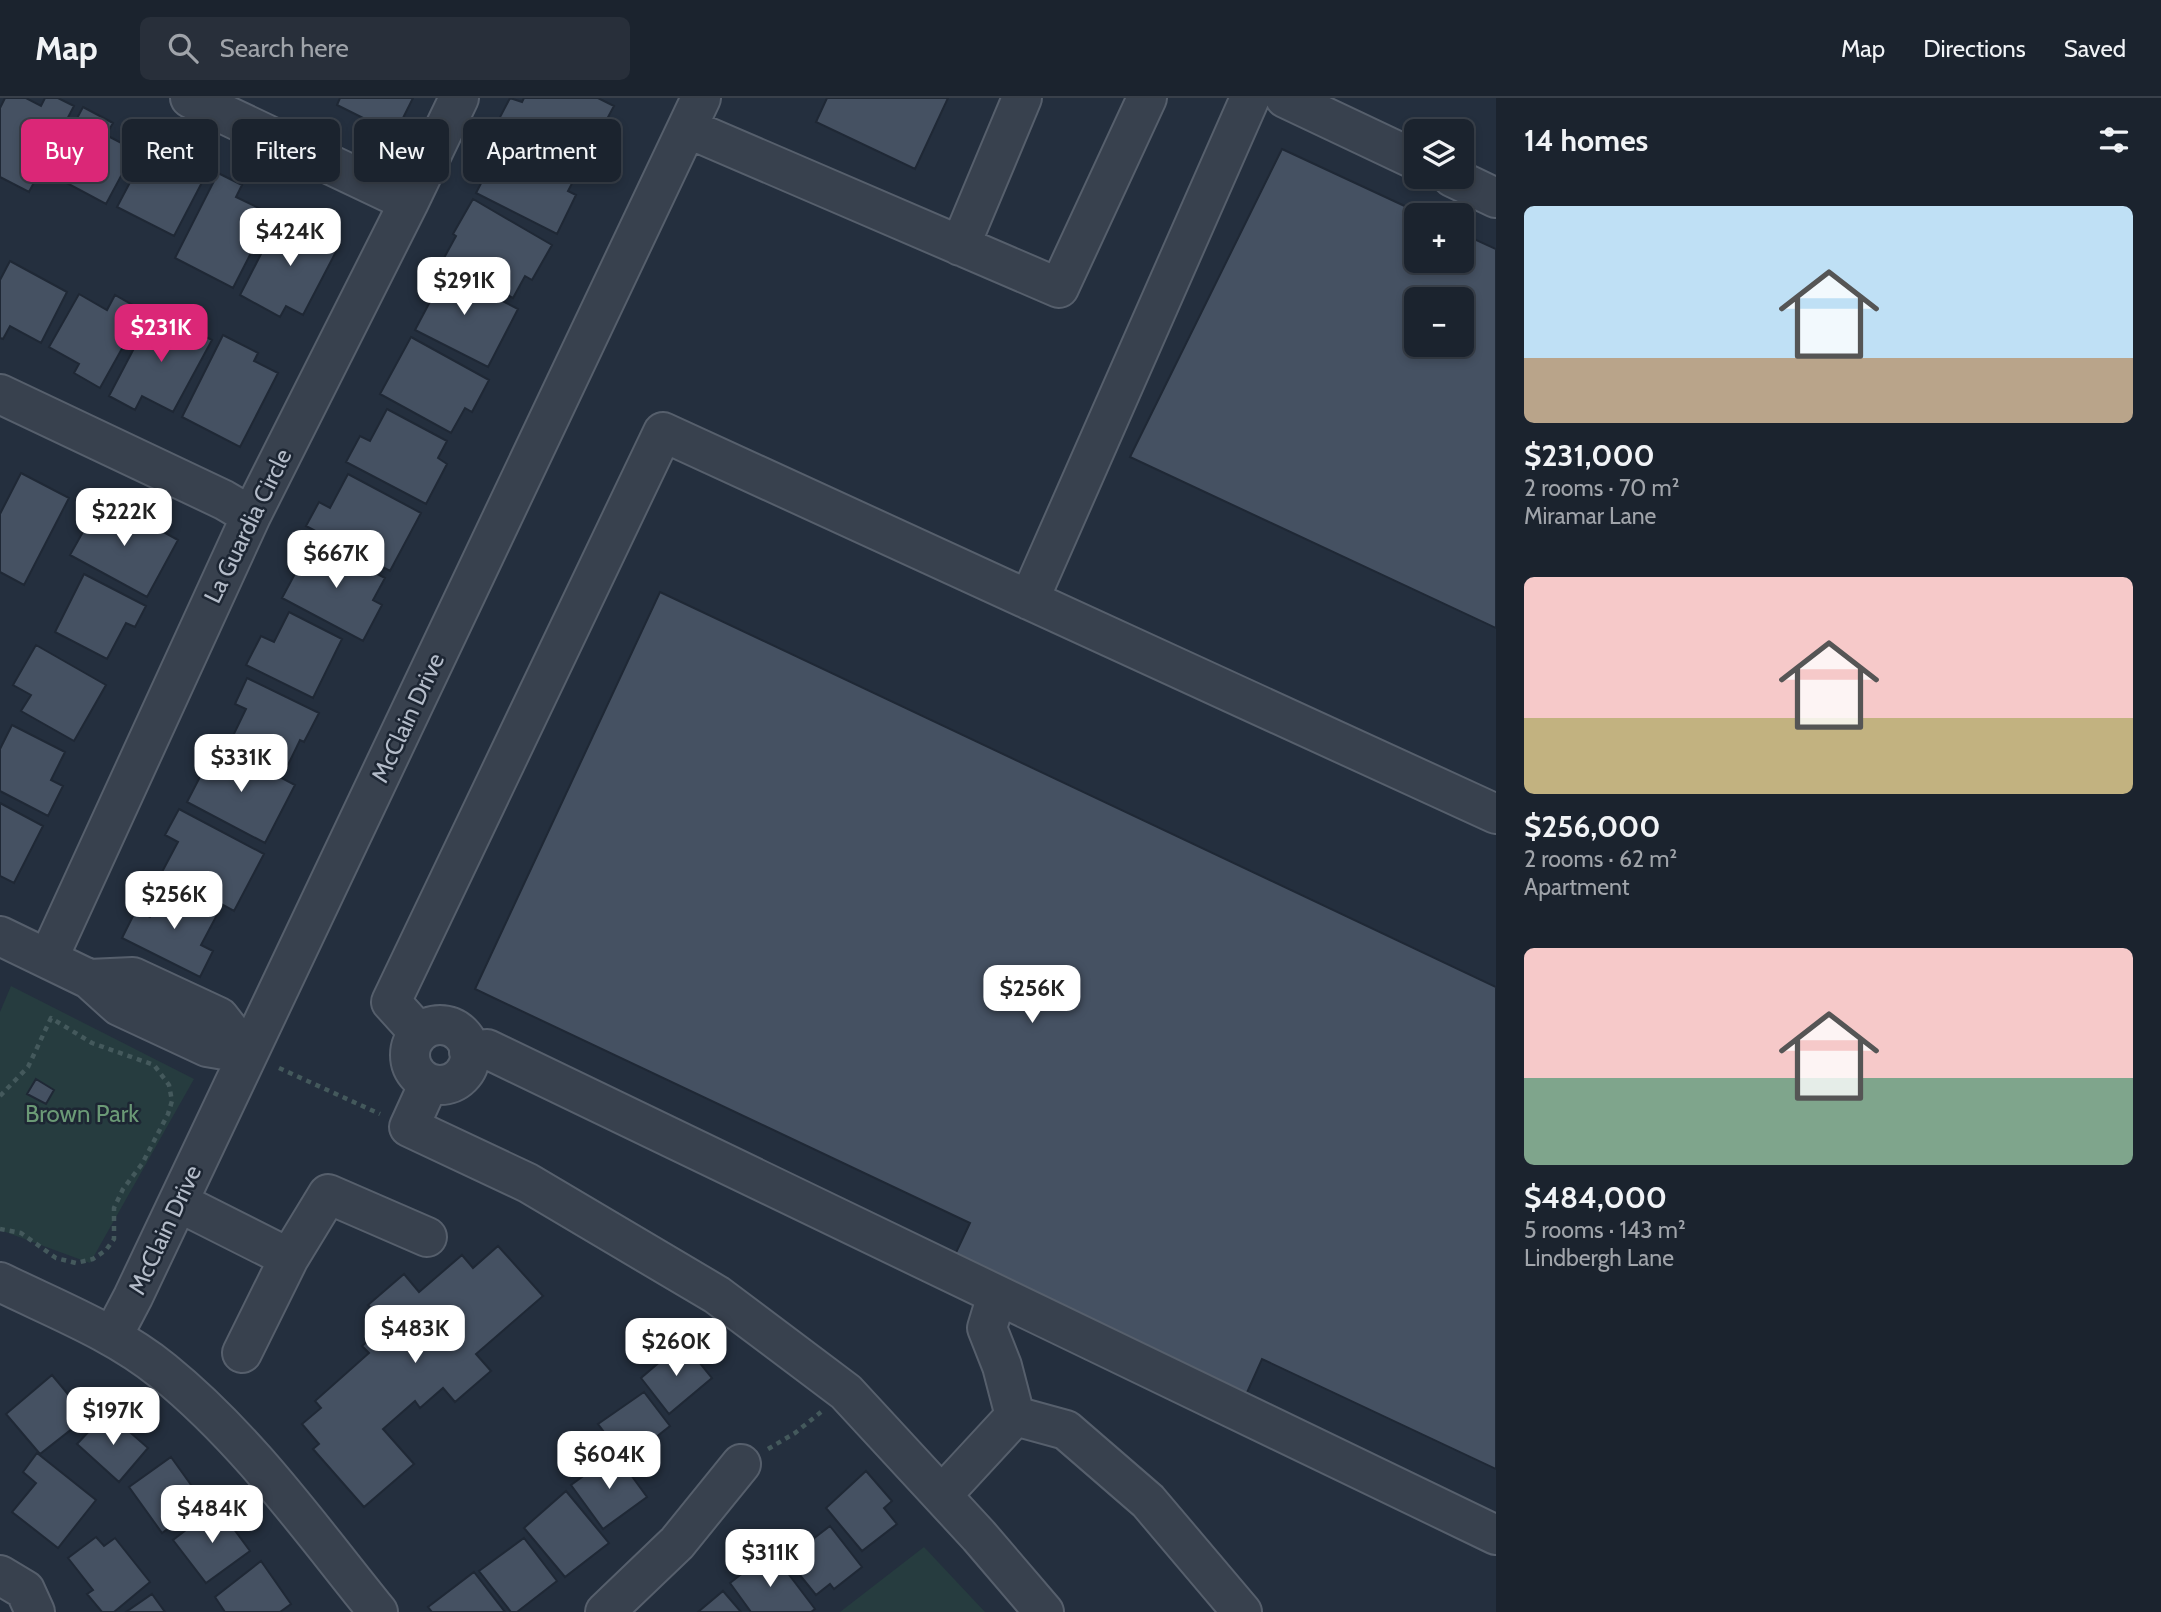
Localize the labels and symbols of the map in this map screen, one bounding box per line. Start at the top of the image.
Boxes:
pin: $424K [241,208,339,268]
pin: $291K [415,258,513,317]
pin: $231K [112,304,210,364]
street label: La Guardia Circle [198,444,297,608]
pin: $222K [75,489,173,548]
pin: $667K [287,531,385,590]
street label: McClain Drive [365,648,450,787]
pin: $331K [192,734,290,794]
pin: $256K [125,872,223,931]
pin: $256K [983,965,1081,1025]
park label: Brown Park [25,1099,139,1128]
street label: McClain Drive [122,1160,207,1299]
pin: $483K [366,1306,464,1365]
pin: $260K [627,1318,725,1378]
pin: $197K [64,1388,162,1447]
pin: $604K [560,1432,658,1491]
pin: $484K [163,1486,261,1545]
pin: $311K [721,1530,819,1589]

